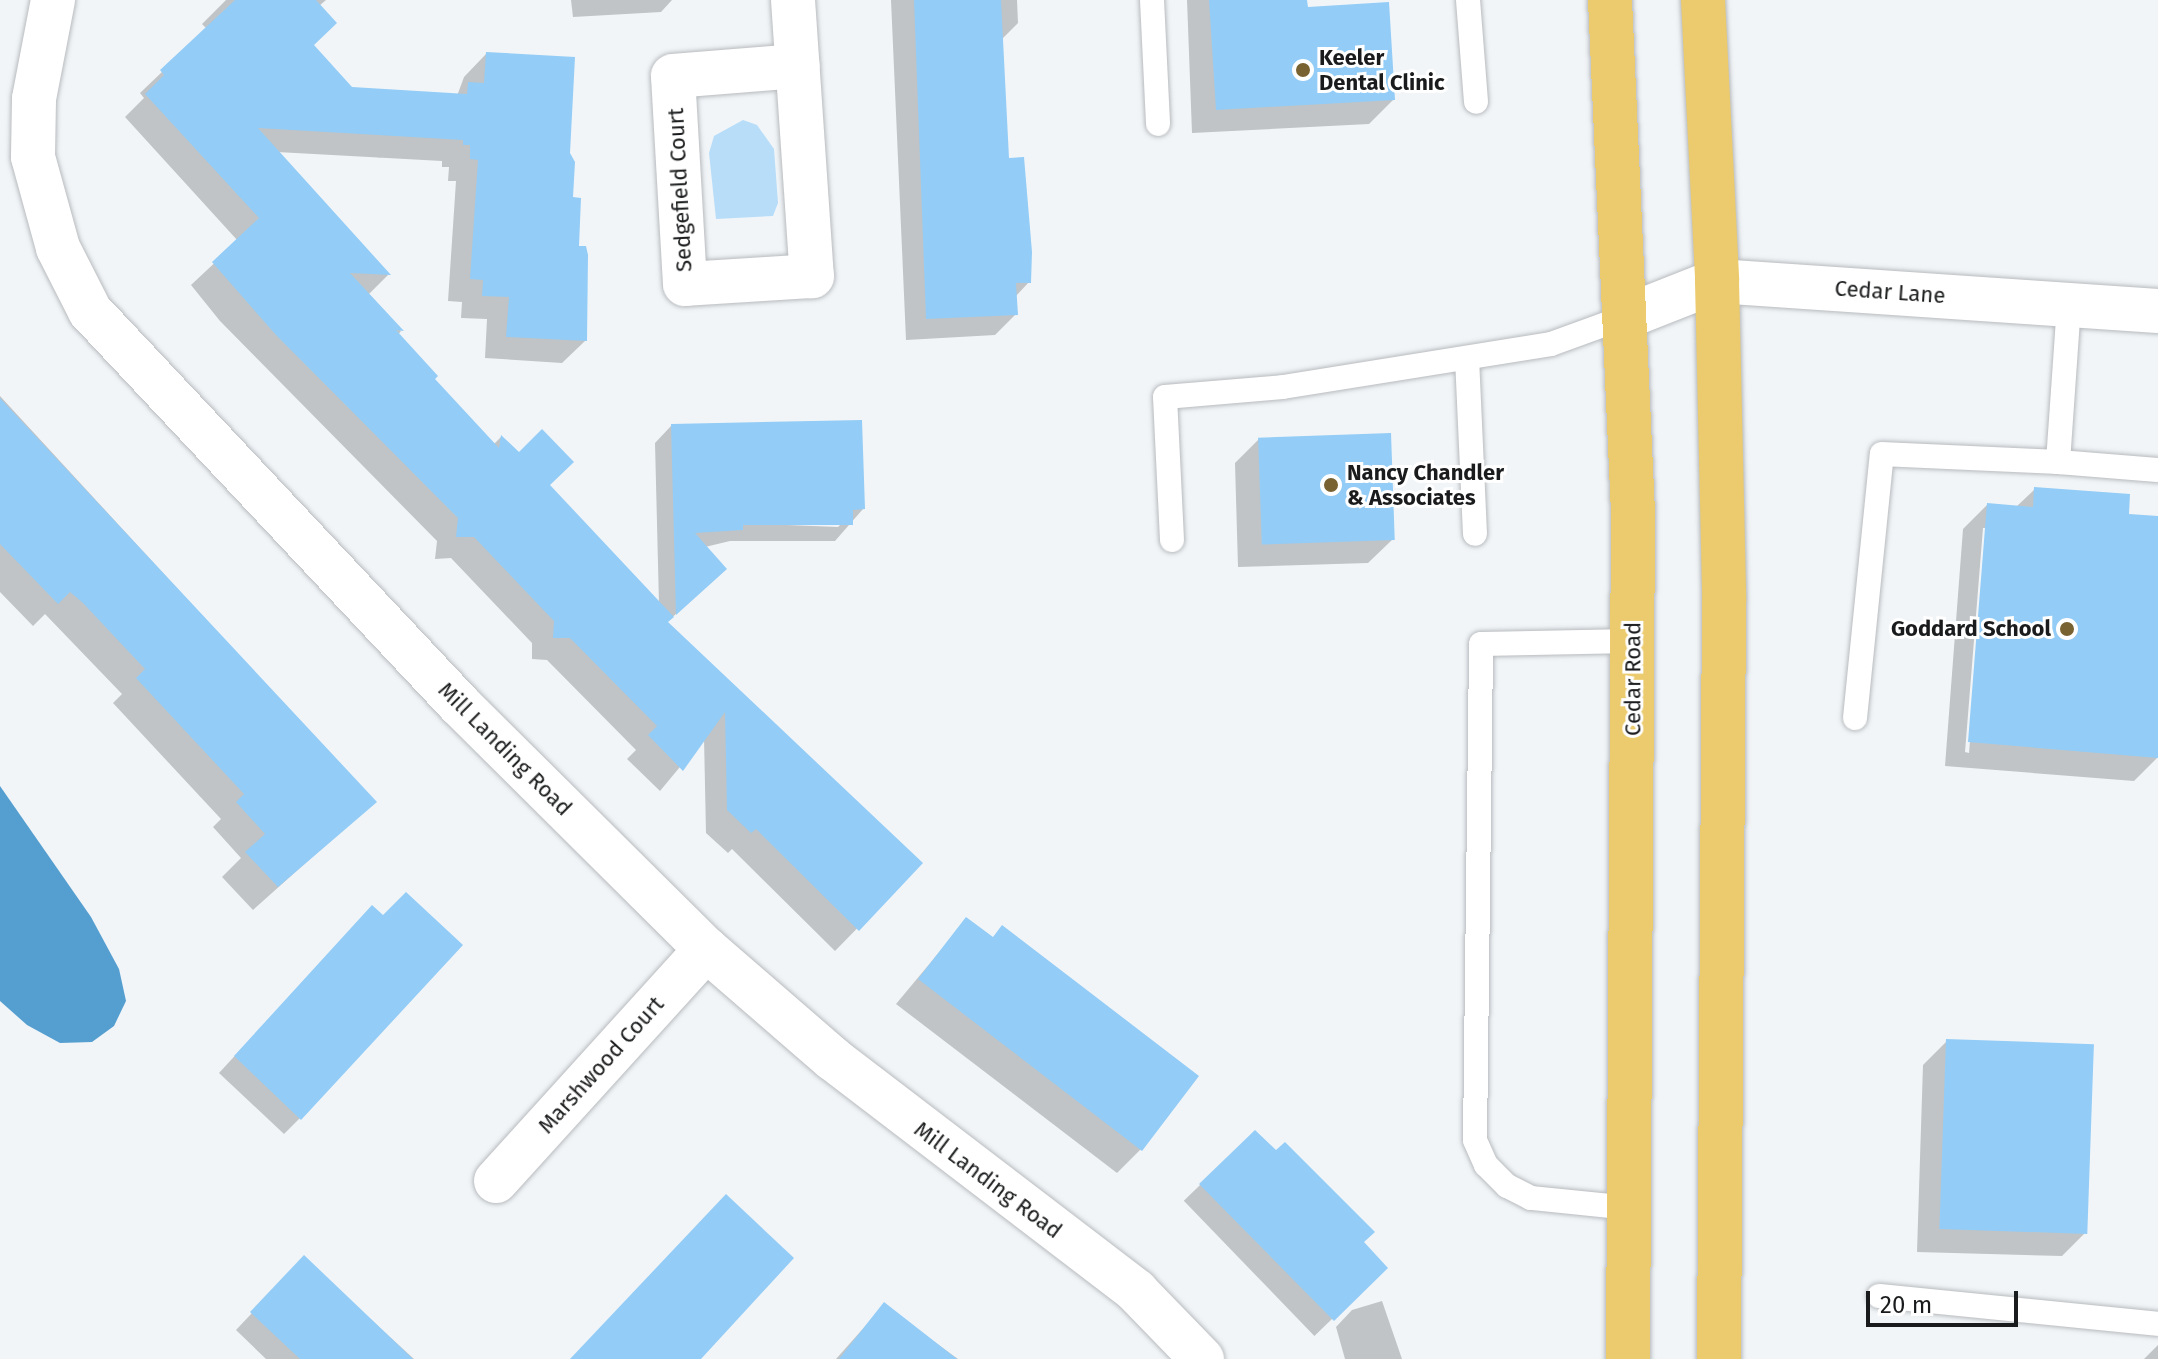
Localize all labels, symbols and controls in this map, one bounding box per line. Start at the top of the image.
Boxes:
place label: Keeler Dental Clinic [1319,44,1445,96]
marker: Keeler Dental Clinic [1294,61,1312,79]
street label: Sedgefield Court [663,107,697,273]
street label: Cedar Lane [1834,275,1946,309]
place label: Nancy Chandler & Associates [1347,459,1504,510]
marker: Nancy Chandler & Associates [1322,476,1340,494]
place label: Goddard School [1891,616,2051,642]
marker: Goddard School [2058,620,2076,638]
street label: Cedar Road [1620,622,1646,736]
street label: Mill Landing Road [433,677,577,821]
street label: Marshwood Court [533,991,669,1139]
street label: Mill Landing Road [909,1116,1067,1244]
scale bar [1870,1275,2022,1325]
text: 20 m [1880,1291,1932,1319]

